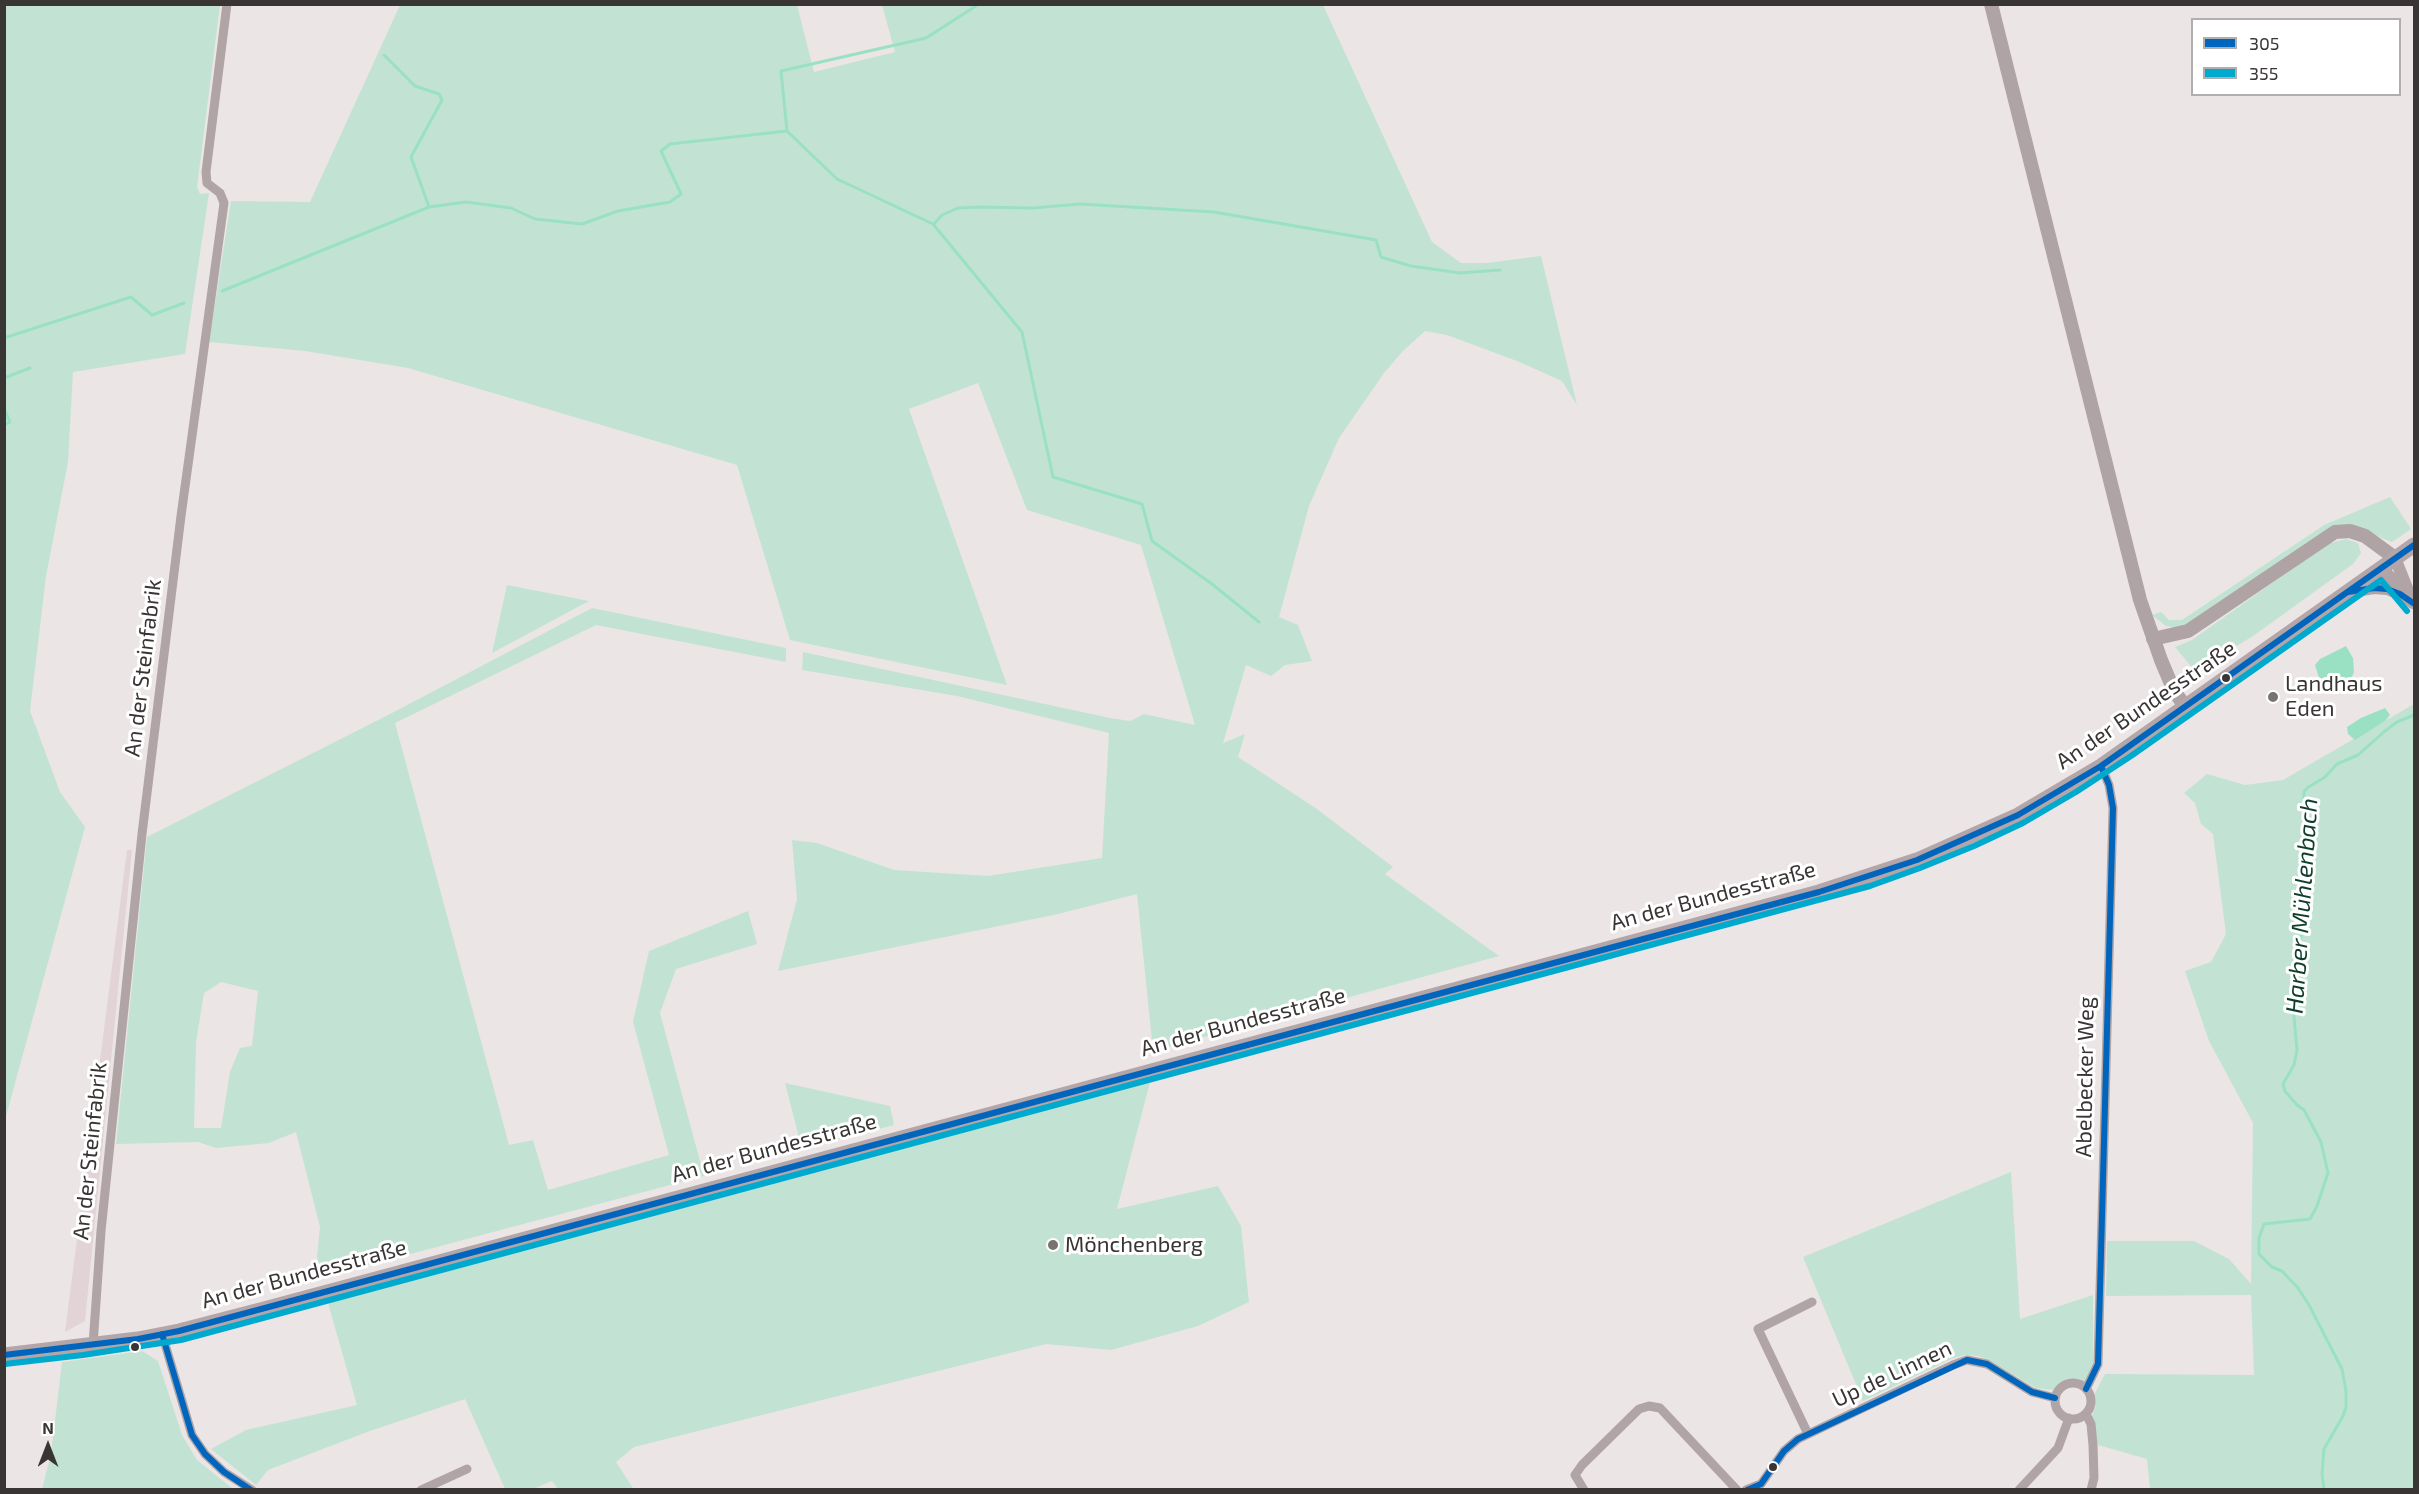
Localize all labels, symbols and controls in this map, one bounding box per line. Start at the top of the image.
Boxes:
legend [2191,18,2401,96]
text: 305 [2249,32,2280,54]
text: 355 [2249,62,2278,84]
street label: An der Steinfabrik [119,578,167,758]
street label: An der Bundesstraße [2051,635,2241,775]
place label: Landhaus Eden [2285,671,2382,722]
unlabelled marker [2220,672,2232,684]
marker: Landhaus Eden [2266,690,2280,704]
water label: Harber Mühlenbach [2280,797,2324,1015]
street label: An der Bundesstraße [1608,856,1818,936]
street label: An der Bundesstraße [1138,982,1348,1062]
street label: Abelbecker Weg [2070,996,2100,1158]
street label: An der Steinfabrik [68,1061,112,1241]
street label: An der Bundesstraße [669,1108,879,1188]
place label: Mönchenberg [1065,1232,1203,1258]
street label: An der Bundesstraße [199,1234,409,1314]
marker: Mönchenberg [1046,1238,1060,1252]
street label: Up de Linnen [1828,1335,1956,1413]
unlabelled marker [129,1341,141,1353]
north arrow [18,1416,78,1476]
text: N [42,1418,54,1437]
unlabelled marker [1767,1461,1779,1473]

